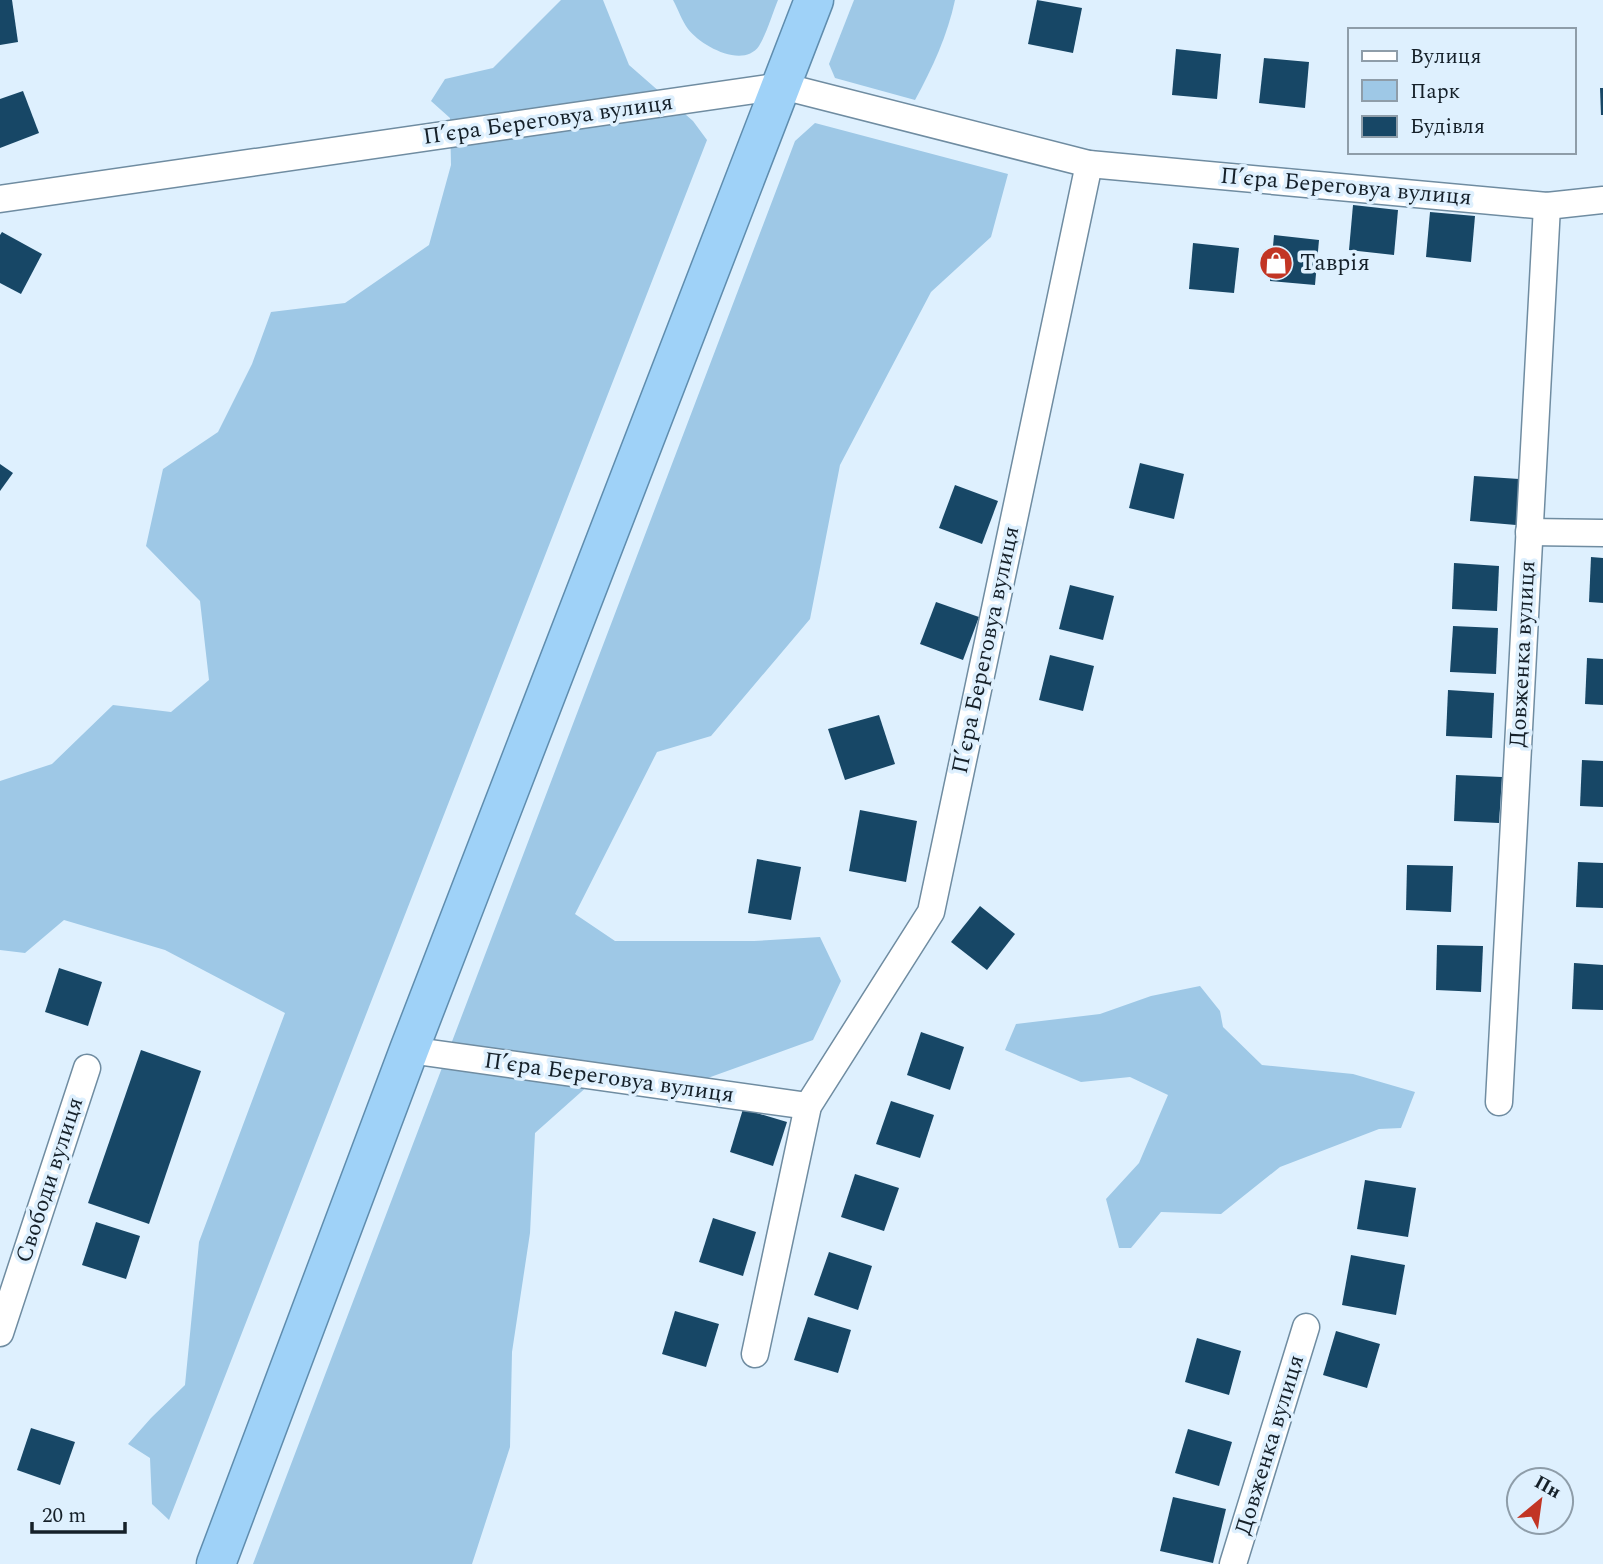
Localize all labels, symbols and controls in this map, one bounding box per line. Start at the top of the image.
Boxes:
legend [1348,28,1575,154]
text: Вулиця [1410,41,1481,73]
text: Парк [1410,76,1461,108]
street label: П’єра Береговуа вулиця [421,85,675,155]
text: Будівля [1410,111,1485,143]
street label: П’єра Береговуа вулиця [1219,159,1473,215]
shop icon: Таврiя [1257,244,1295,282]
place label: Таврiя [1300,246,1370,281]
street label: П’єра Береговуа вулиця [943,523,1029,777]
street label: Довженка вулиця [1501,560,1545,748]
street label: П’єра Береговуа вулиця [482,1043,736,1113]
street label: Свободи вулиця [7,1093,93,1267]
street label: Довженка вулиця [1226,1350,1314,1540]
north arrow [1505,1466,1575,1536]
text: Пн [1529,1468,1567,1507]
scale bar [32,1490,124,1534]
text: 20 m [42,1500,86,1532]

